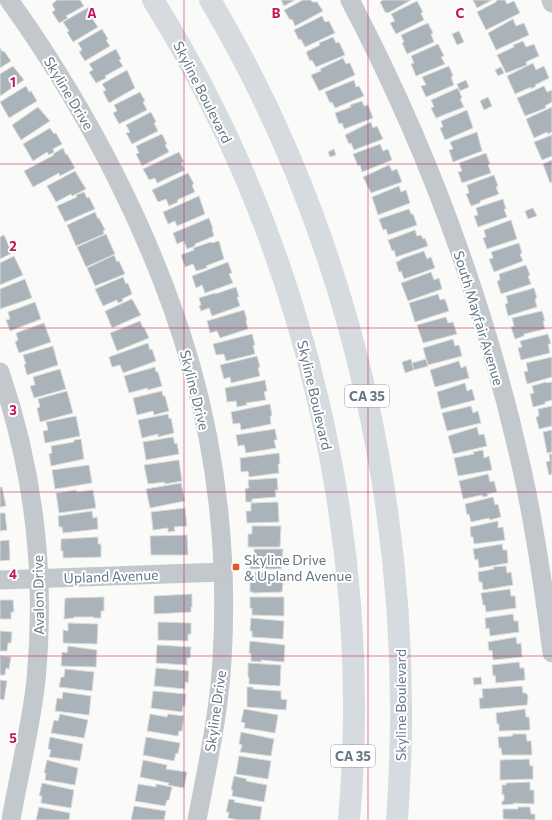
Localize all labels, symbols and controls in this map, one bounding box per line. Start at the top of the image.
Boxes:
text: A [87,5,97,21]
text: B [272,5,281,21]
text: C [456,5,465,21]
street label: Skyline Boulevard [170,38,236,146]
street label: Skyline Drive [41,53,97,133]
text: 1 [10,74,16,90]
text: 2 [9,238,17,254]
street label: South Mayfair Avenue [450,249,508,387]
street label: Skyline Boulevard [294,338,336,452]
street label: Skyline Drive [177,348,213,432]
road number: CA 35 [345,385,389,407]
text: 3 [9,402,17,418]
place label: Skyline Drive & Upland Avenue [244,551,352,584]
street label: Avalon Drive [29,555,47,635]
marker: Skyline Drive & Upland Avenue [231,562,241,572]
text: 4 [9,566,17,582]
street label: Upland Avenue [63,566,159,586]
street label: Skyline Boulevard [392,649,409,761]
street label: Skyline Drive [201,669,229,753]
text: 5 [9,730,17,746]
road number: CA 35 [331,745,375,767]

